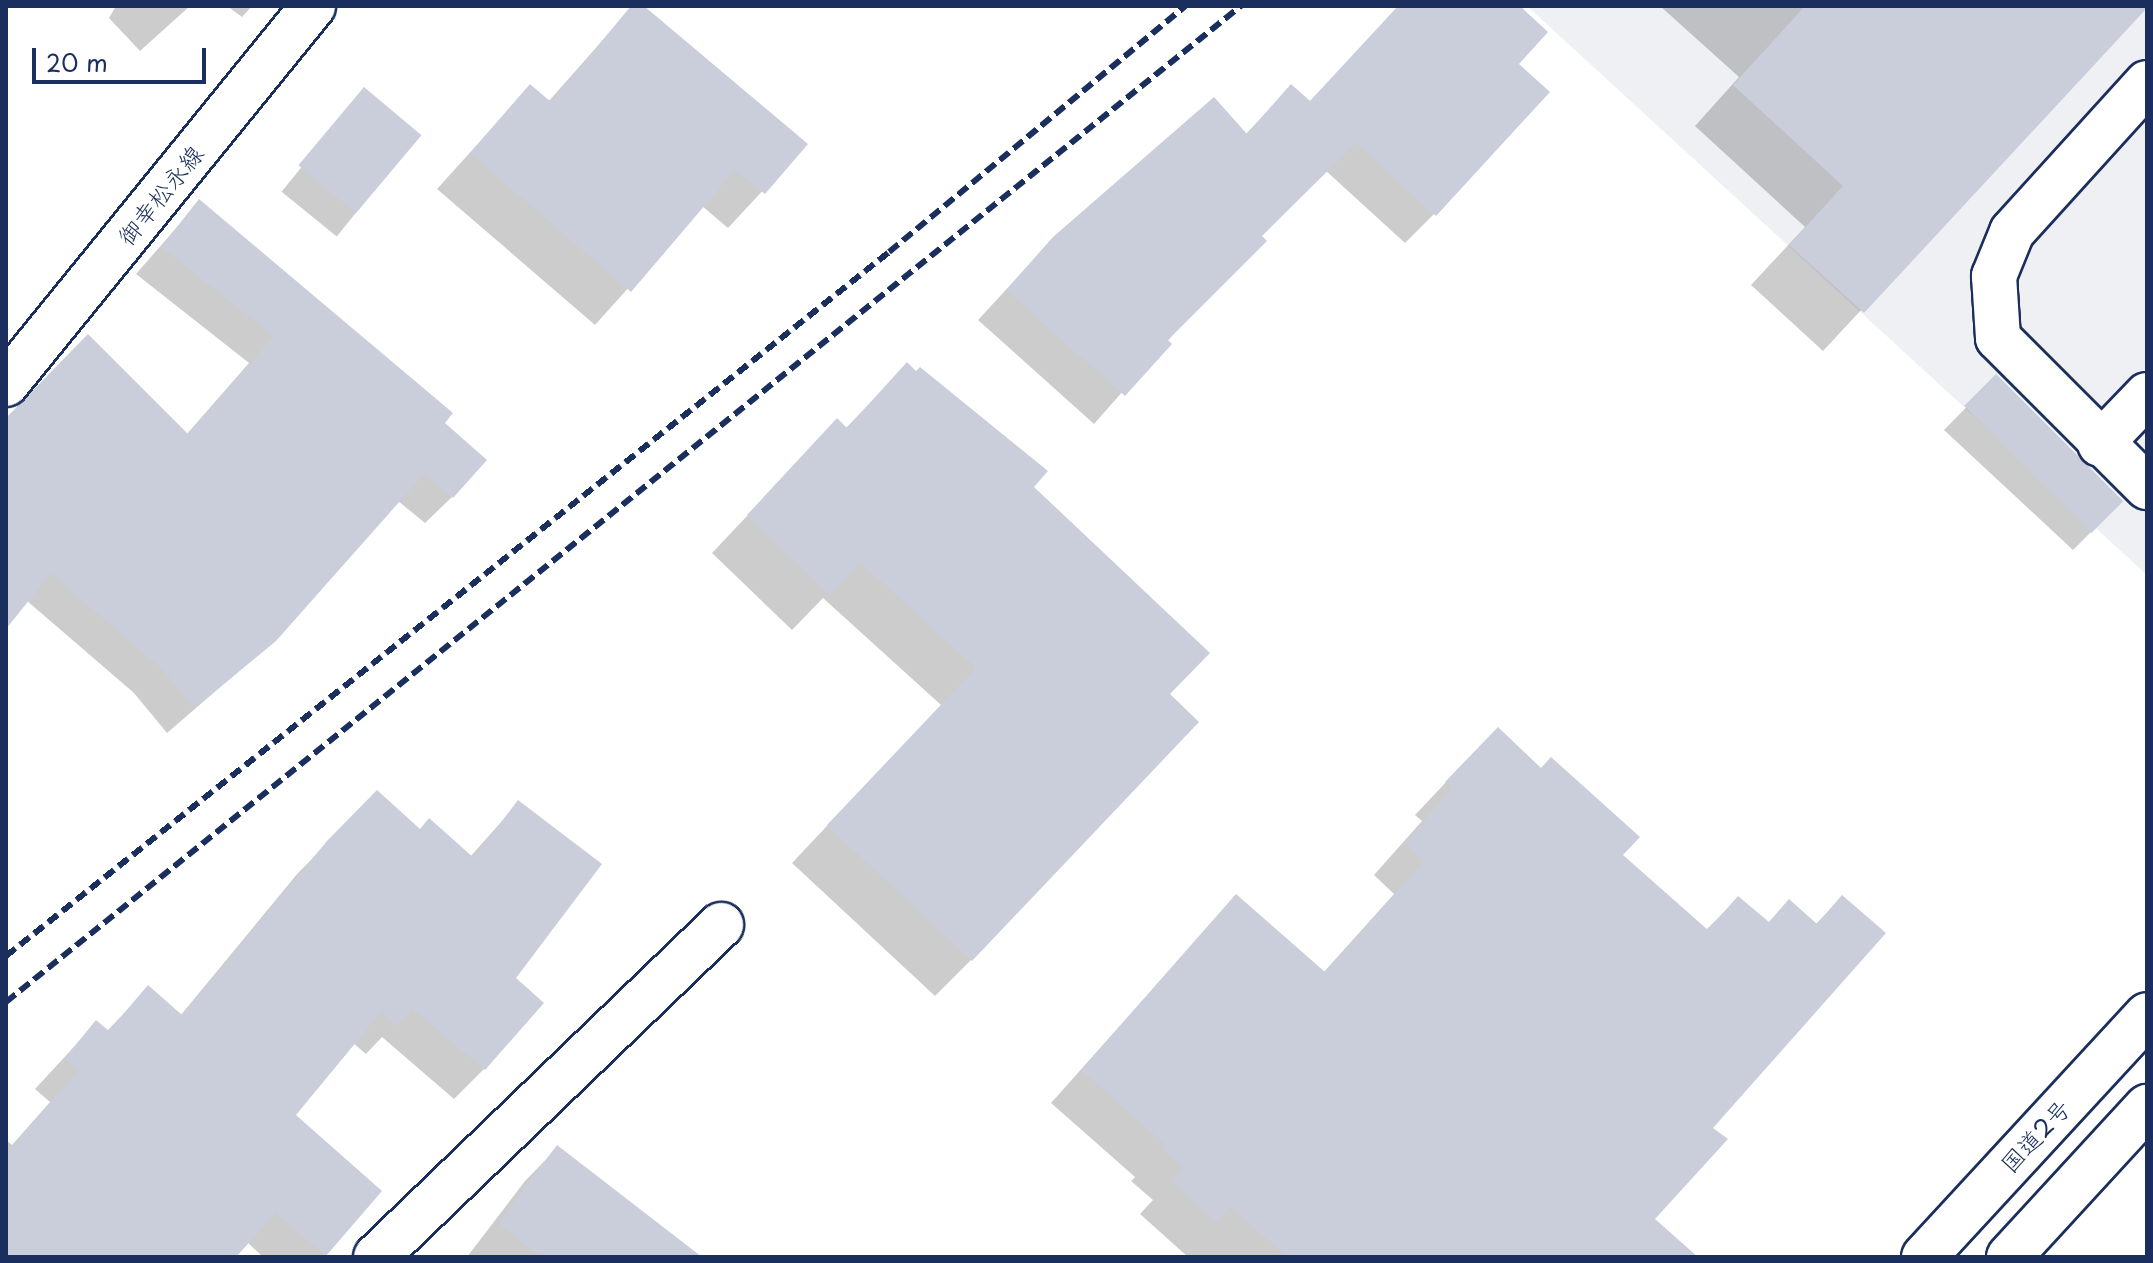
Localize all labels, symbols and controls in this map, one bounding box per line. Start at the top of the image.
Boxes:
scale bar [36,32,210,82]
text: 20 m [46,44,108,80]
street label: 御幸松永線 [111,139,209,251]
street label: 国道2号 [1994,1094,2076,1178]

